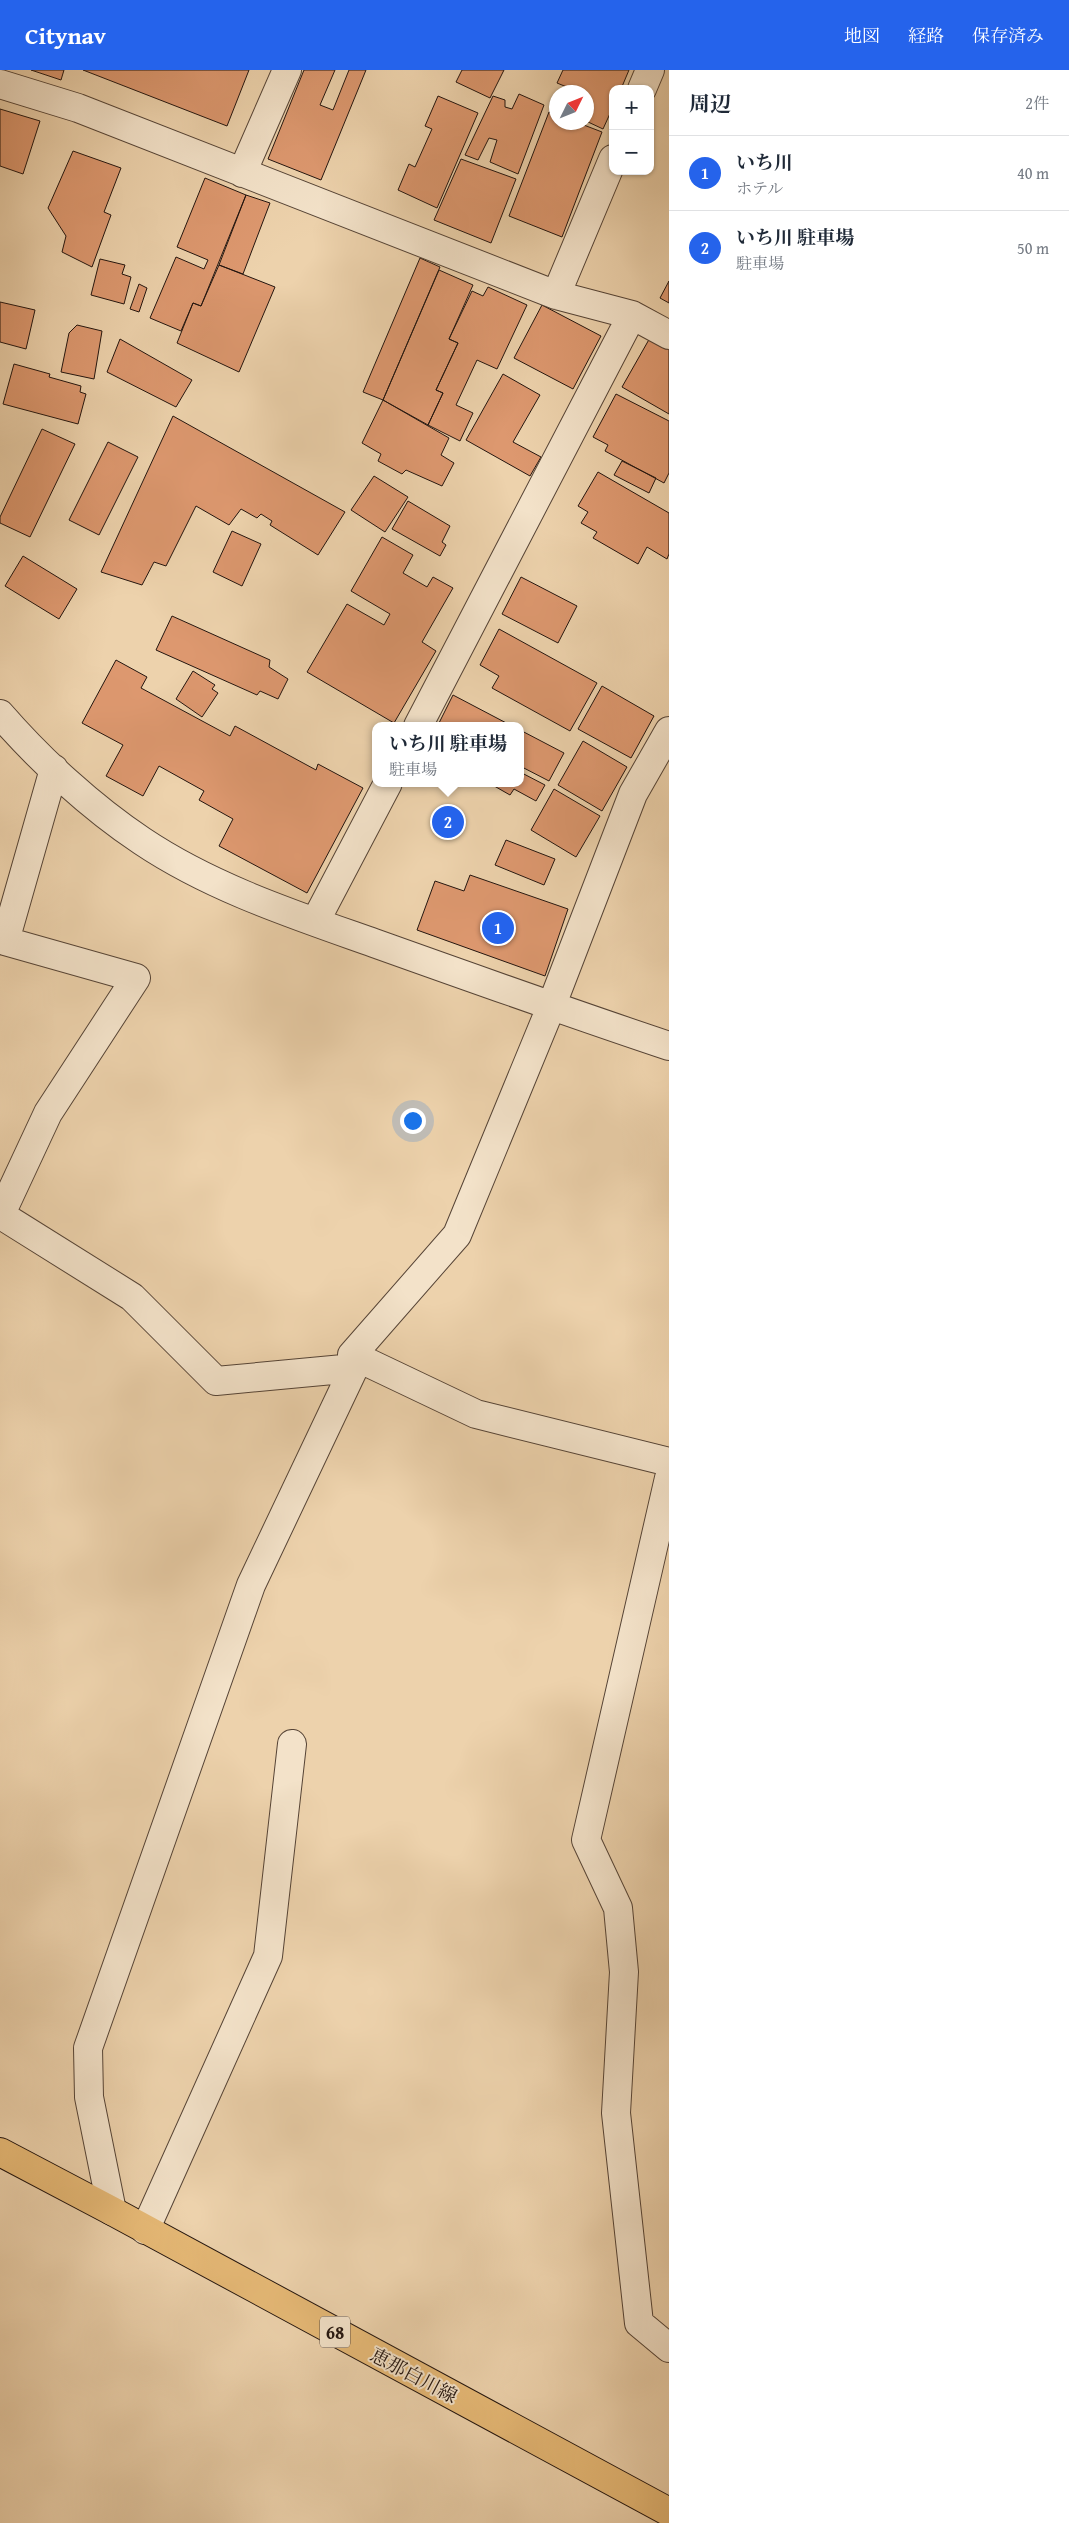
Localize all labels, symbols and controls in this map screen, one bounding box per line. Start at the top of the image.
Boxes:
text: Citynav [25,18,106,53]
text: 地図 [844,22,880,49]
text: 経路 [908,22,944,49]
text: 保存済み [972,22,1044,49]
north arrow [549,85,594,130]
map controls [609,85,654,175]
button: + [609,85,654,130]
text: 周辺 [689,88,731,119]
text: 2件 [1025,91,1049,115]
button: − [609,130,654,175]
text: いち川 [736,148,793,176]
text: 1 [701,161,709,185]
text: 40 m [1017,161,1049,185]
text: ホテル [736,176,783,200]
text: いち川 駐車場 [736,223,854,251]
text: 2 [701,236,709,260]
text: 50 m [1017,236,1049,260]
text: 駐車場 [736,251,784,275]
popup [372,722,524,787]
text: いち川 駐車場 [389,729,507,757]
text: 駐車場 [389,757,437,781]
pin: 2 [432,803,464,841]
pin: 1 [482,909,514,947]
your location [400,1108,426,1134]
road number: 68 [320,2316,350,2348]
street label: 恵那白川線 [365,2340,463,2410]

